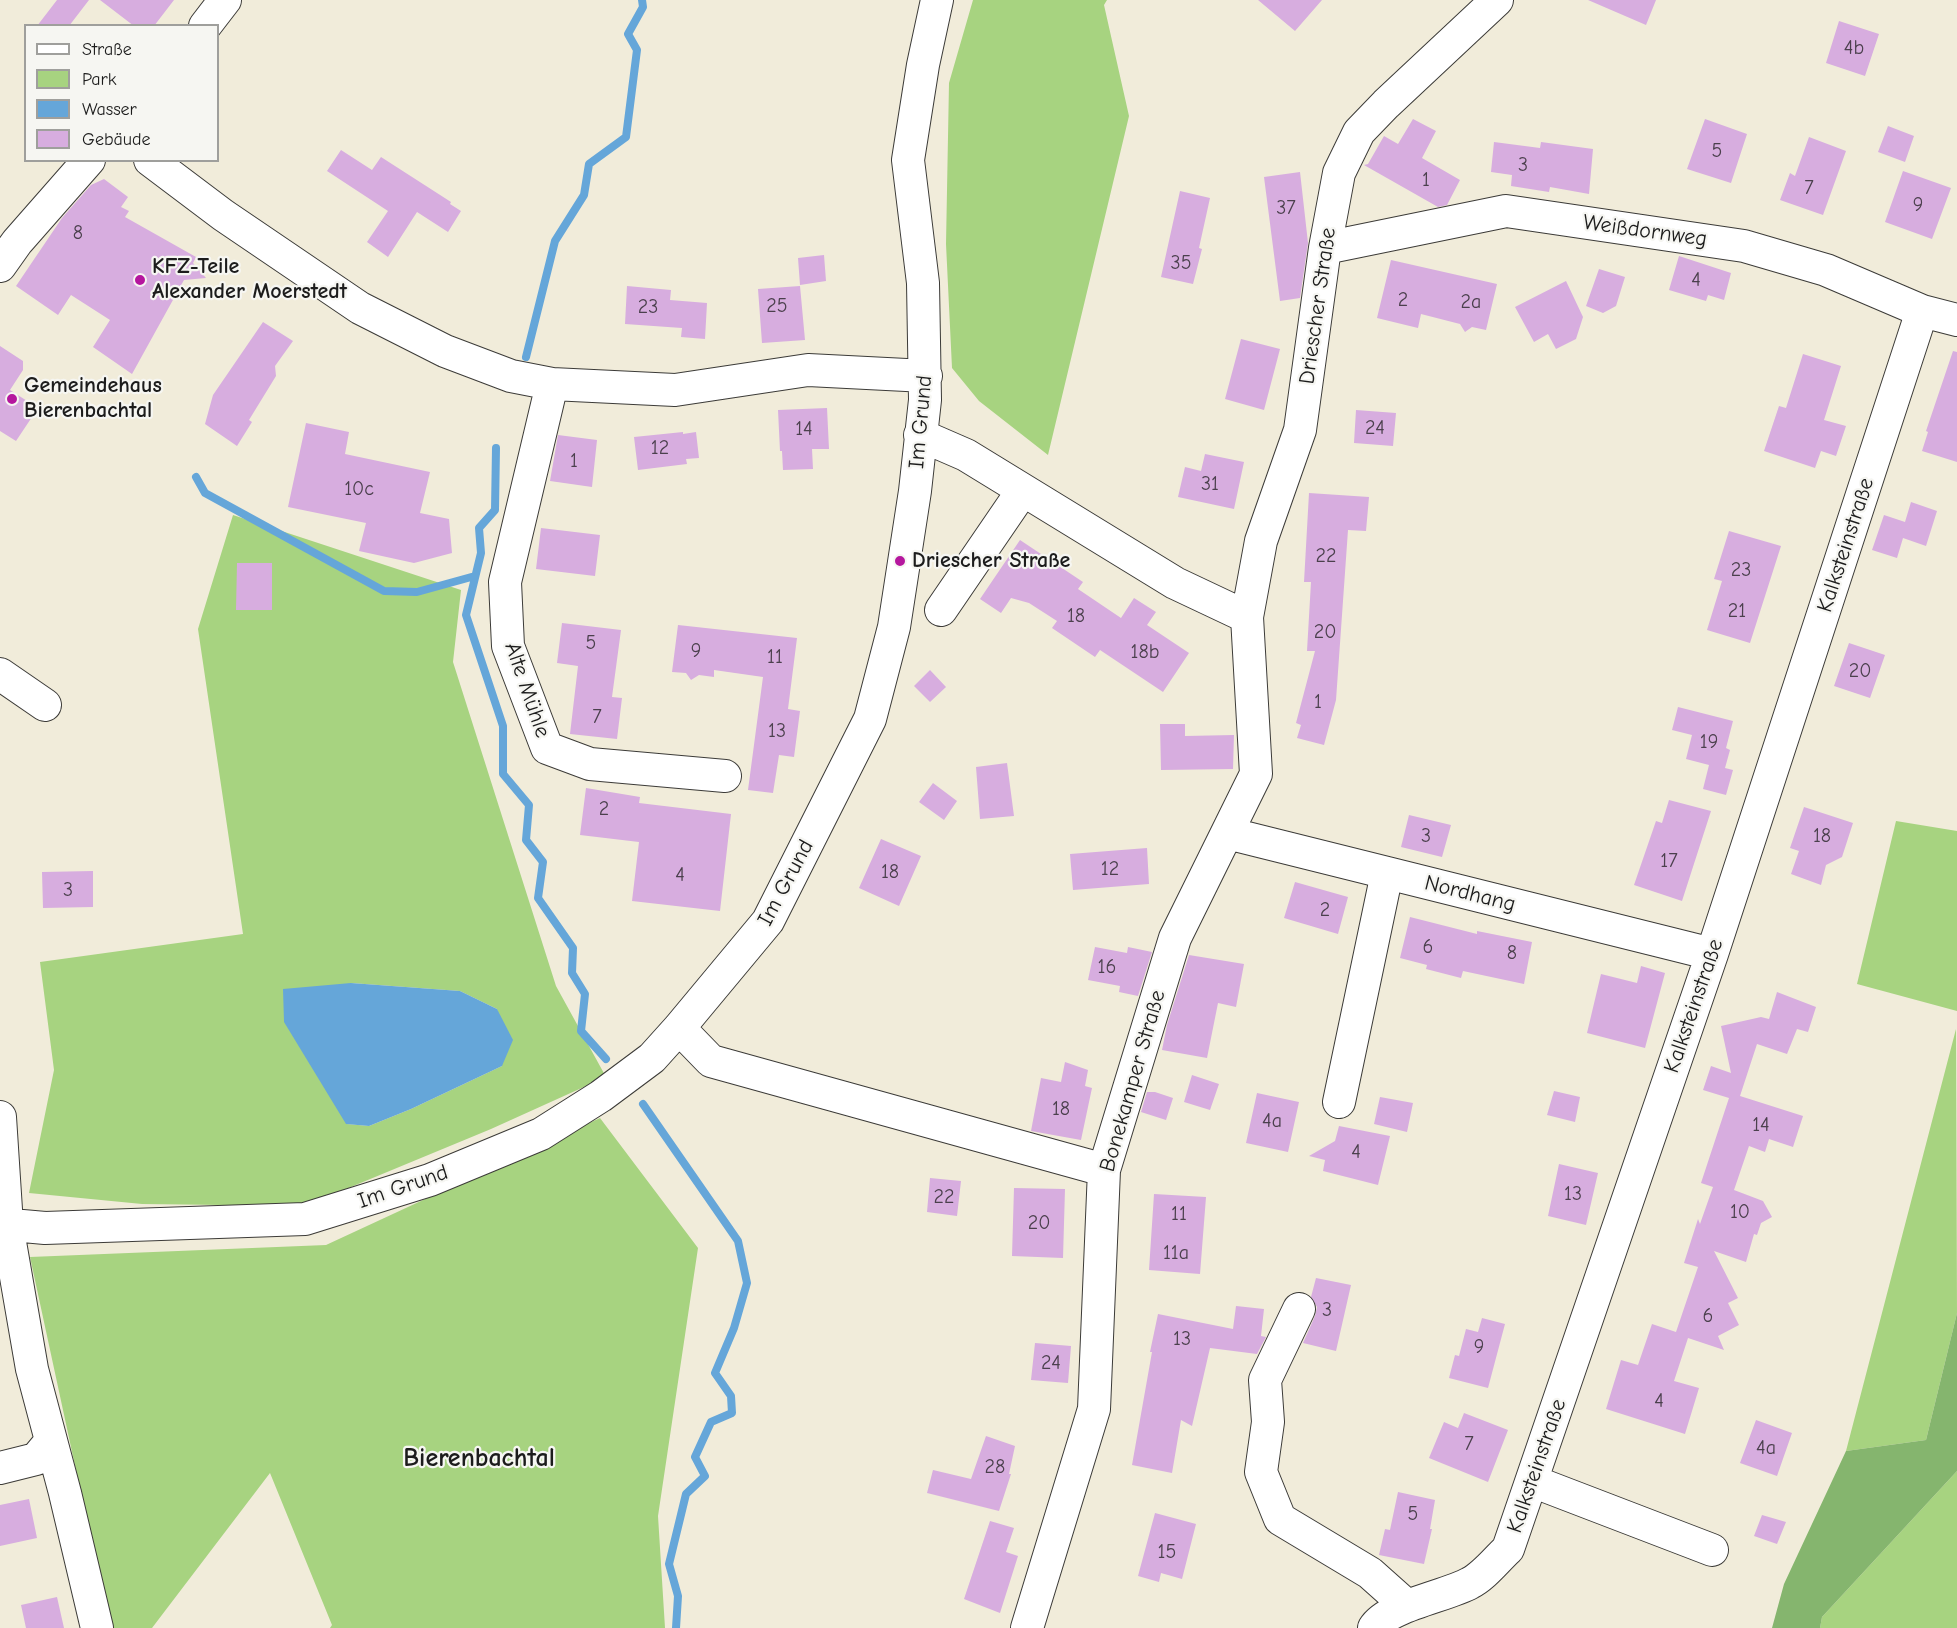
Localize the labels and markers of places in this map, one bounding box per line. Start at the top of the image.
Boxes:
place label: KFZ-Teile Alexander Moerstedt [152,254,347,306]
marker: KFZ-Teile Alexander Moerstedt [133,273,147,287]
place label: Gemeindehaus Bierenbachtal [24,373,162,424]
marker: Gemeindehaus Bierenbachtal [5,392,19,406]
place label: Driescher Straße [912,548,1070,574]
marker: Driescher Straße [893,554,907,568]

